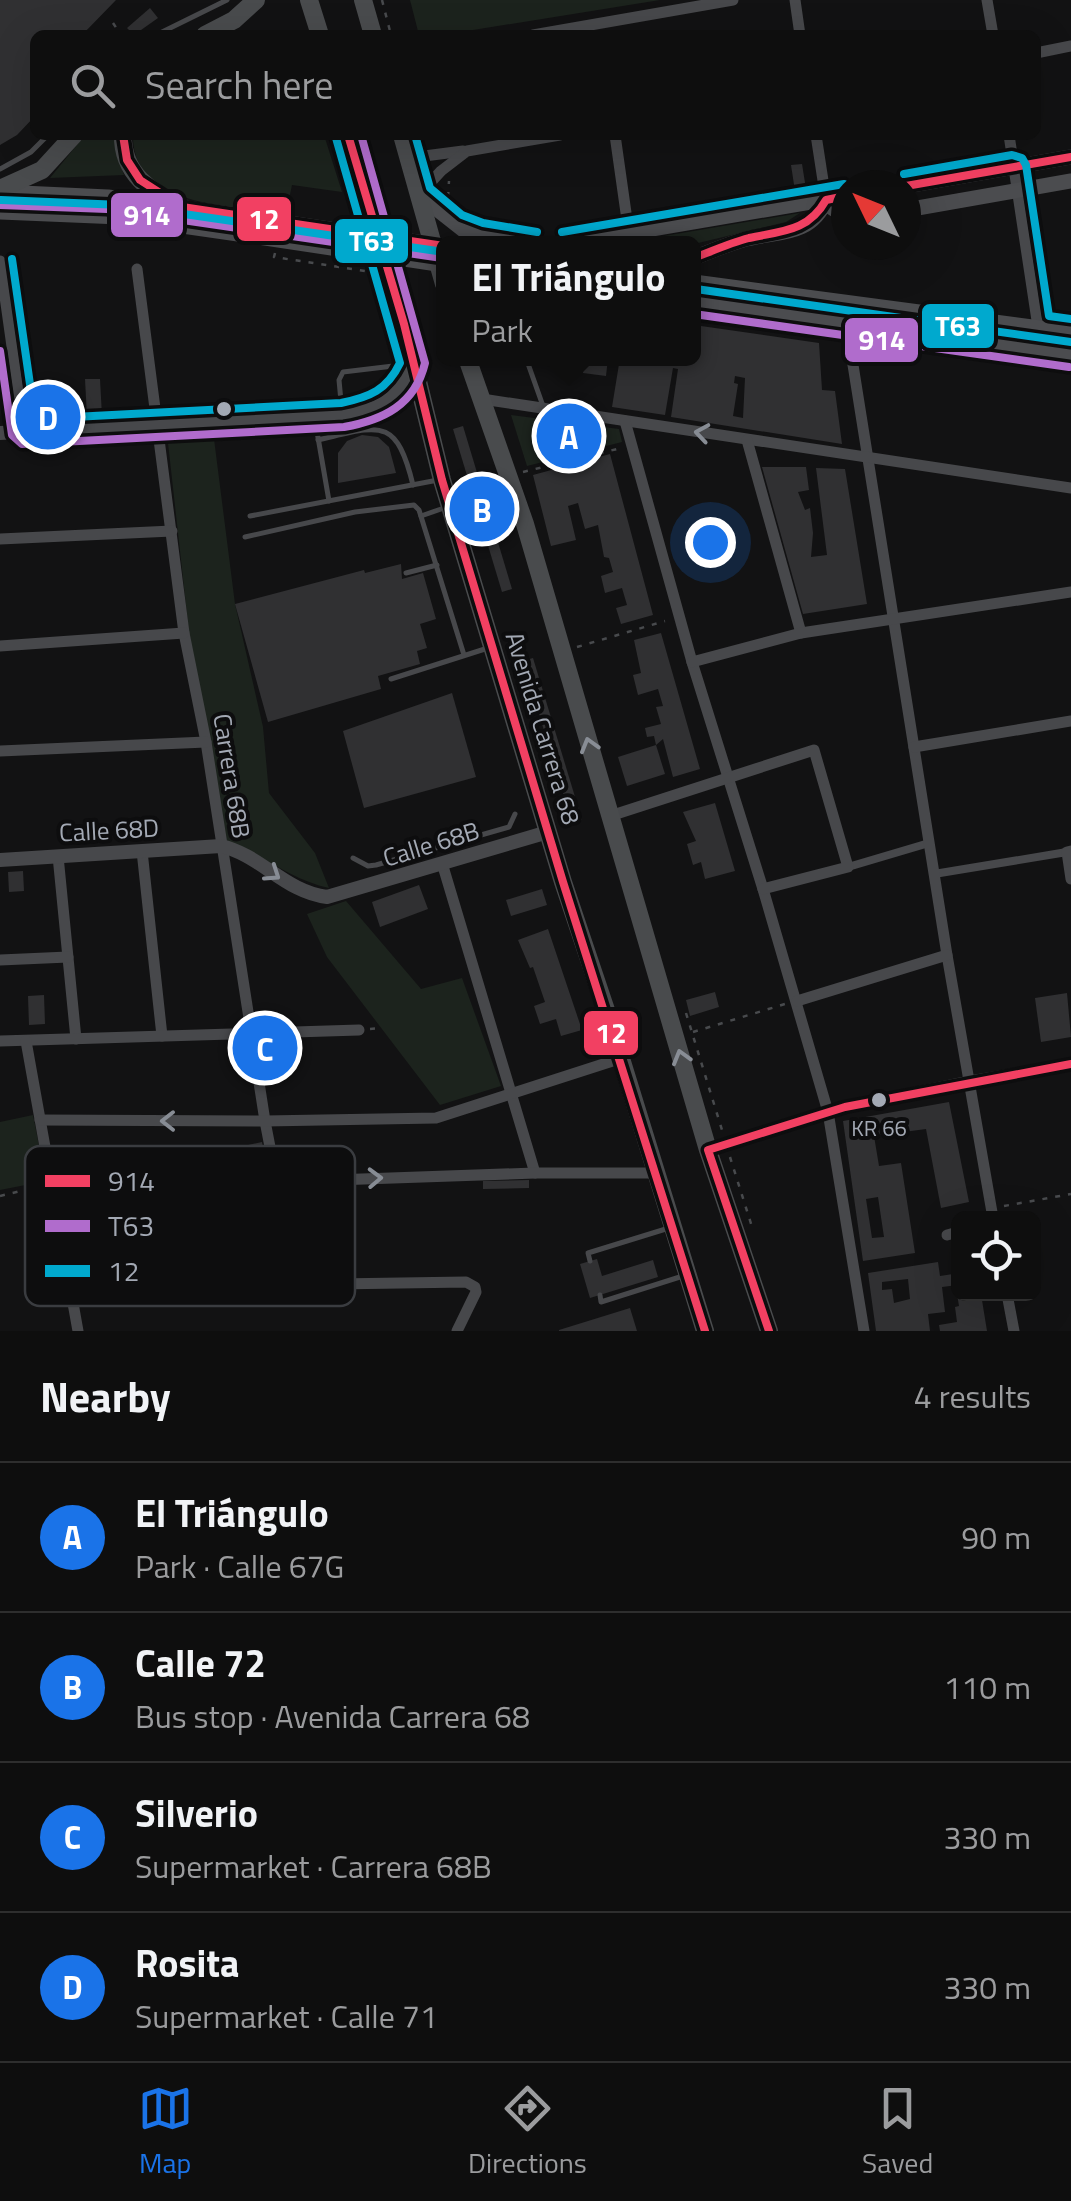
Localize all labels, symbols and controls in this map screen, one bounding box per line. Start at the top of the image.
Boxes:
search box [30,30,1041,140]
text: Search here [145,56,333,114]
icon: search [65,58,120,113]
north arrow [831,170,921,260]
line badge: 914 [109,191,185,239]
text: 914 [123,193,171,236]
line badge: 12 [235,195,293,243]
text: 12 [248,197,280,240]
line badge: T63 [333,217,410,265]
text: T63 [349,219,395,262]
popup [436,236,701,366]
text: El Triángulo [472,248,665,306]
line badge: T63 [920,302,996,350]
text: T63 [935,304,981,347]
text: Park [472,306,533,354]
line badge: 914 [843,316,920,364]
text: 914 [858,318,906,361]
pin: D [15,380,80,454]
pin: A [536,398,602,474]
unlabelled marker [214,399,234,419]
one-way arrow [694,423,711,444]
pin: B [450,472,514,546]
your location [685,517,736,568]
street label: Avenida Carrera 68 [496,627,590,829]
street label: Carrera 68B [203,711,261,841]
one-way arrow [580,737,601,754]
street label: Calle 68D [58,808,160,852]
street label: Calle 68B [378,811,484,877]
one-way arrow [262,862,281,880]
line badge: 12 [582,1009,640,1057]
pin: C [232,1010,298,1086]
text: 12 [595,1011,627,1054]
one-way arrow [672,1049,693,1066]
marker: KR 66 [869,1090,889,1110]
one-way arrow [159,1110,174,1132]
place label: KR 66 [851,1111,907,1145]
legend [25,1146,355,1306]
text: 914 [108,1159,155,1202]
one-way arrow [367,1168,383,1189]
text: T63 [108,1204,154,1247]
map controls [951,1211,1041,1301]
button: locate [951,1211,1041,1301]
text: 12 [108,1249,139,1292]
text: Nearby [40,1364,171,1428]
text: 4 results [914,1372,1031,1420]
text: El Triángulo [135,1484,329,1542]
text: A [63,1513,82,1561]
text: 90 m [961,1513,1031,1561]
text: Park · Calle 67G [135,1542,344,1590]
text: Calle 72 [135,1634,266,1692]
text: B [63,1663,82,1711]
text: 110 m [943,1663,1031,1711]
text: Bus stop · Avenida Carrera 68 [135,1692,530,1740]
text: Silverio [135,1784,258,1842]
text: C [64,1813,81,1861]
text: 330 m [943,1813,1031,1861]
text: Supermarket · Carrera 68B [135,1842,492,1890]
text: Rosita [135,1934,239,1992]
text: D [62,1963,83,2011]
text: 330 m [943,1963,1031,2011]
text: Supermarket · Calle 71 [135,1992,438,2040]
tab: Map [138,2081,193,2184]
tab: Directions [468,2081,587,2184]
tab: Saved [862,2081,933,2184]

